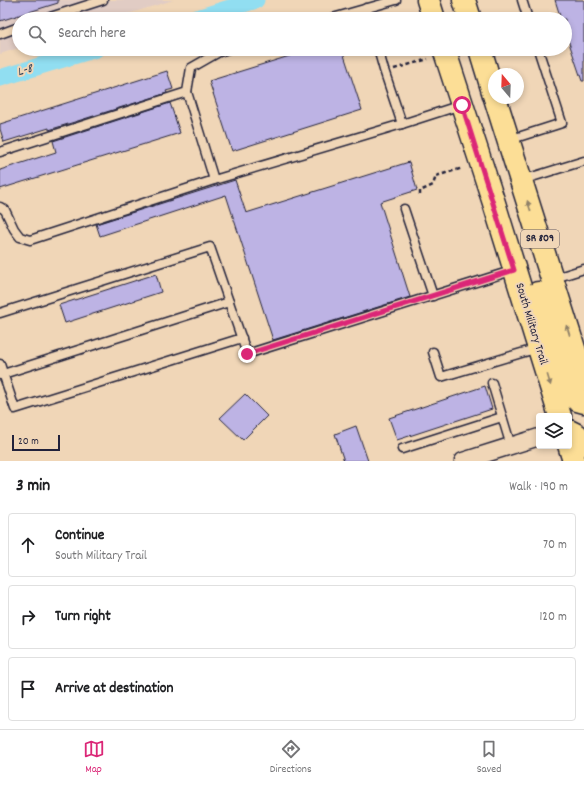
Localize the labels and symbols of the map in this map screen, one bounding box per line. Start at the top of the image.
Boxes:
water label: L-8 [15,59,37,82]
north arrow [488,68,524,104]
route start [453,96,471,114]
one-way arrow [526,200,532,212]
road number: SR 809 [521,230,559,248]
street label: South Military Trail [510,281,552,367]
one-way arrow [565,324,571,336]
route end [238,345,256,363]
one-way arrow [546,374,552,386]
scale bar [12,433,60,452]

